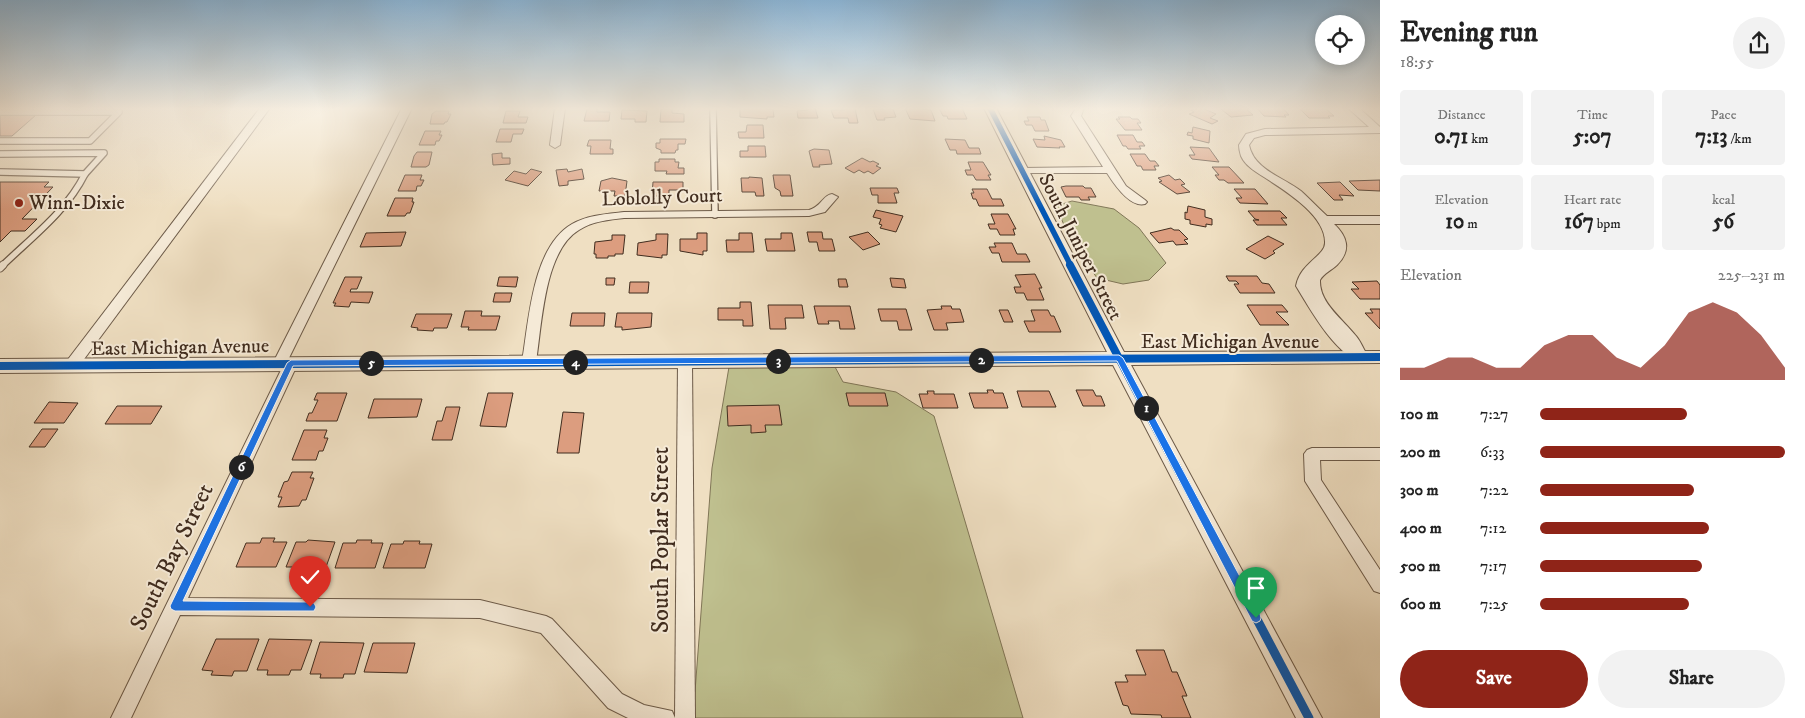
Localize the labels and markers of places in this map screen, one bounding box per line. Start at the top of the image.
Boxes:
place label: Winn-Dixie [28,191,125,216]
marker: Winn-Dixie [13,197,25,209]
pin: 3 [766,348,790,374]
pin: 2 [968,348,994,372]
pin: 5 [358,350,384,376]
pin: 4 [562,350,588,374]
pin: 1 [1134,396,1158,420]
pin: 6 [228,454,254,480]
pin [289,556,331,607]
pin [1235,567,1277,618]

